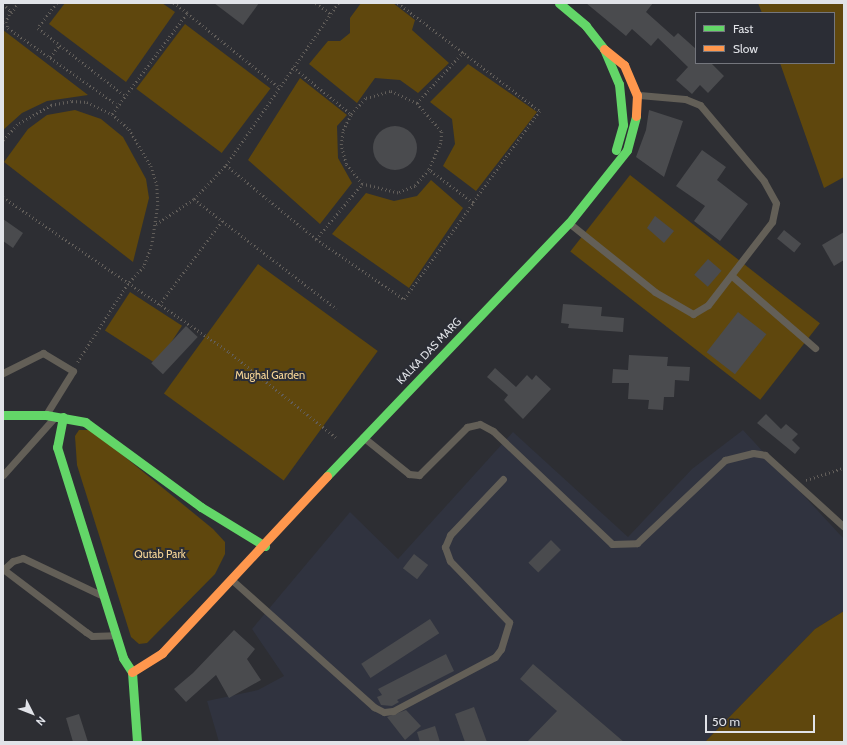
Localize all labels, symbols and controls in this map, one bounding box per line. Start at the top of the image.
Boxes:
legend [695,12,835,64]
text: Fast [733,21,753,36]
text: Slow [733,41,758,56]
street label: KALKA DAS MARG [394,315,464,387]
park label: Mughal Garden [235,368,305,382]
park label: Qutab Park [134,547,186,561]
north arrow [12,693,52,733]
scale bar [707,707,817,733]
text: N [33,713,49,729]
text: 50 m [712,714,740,729]

